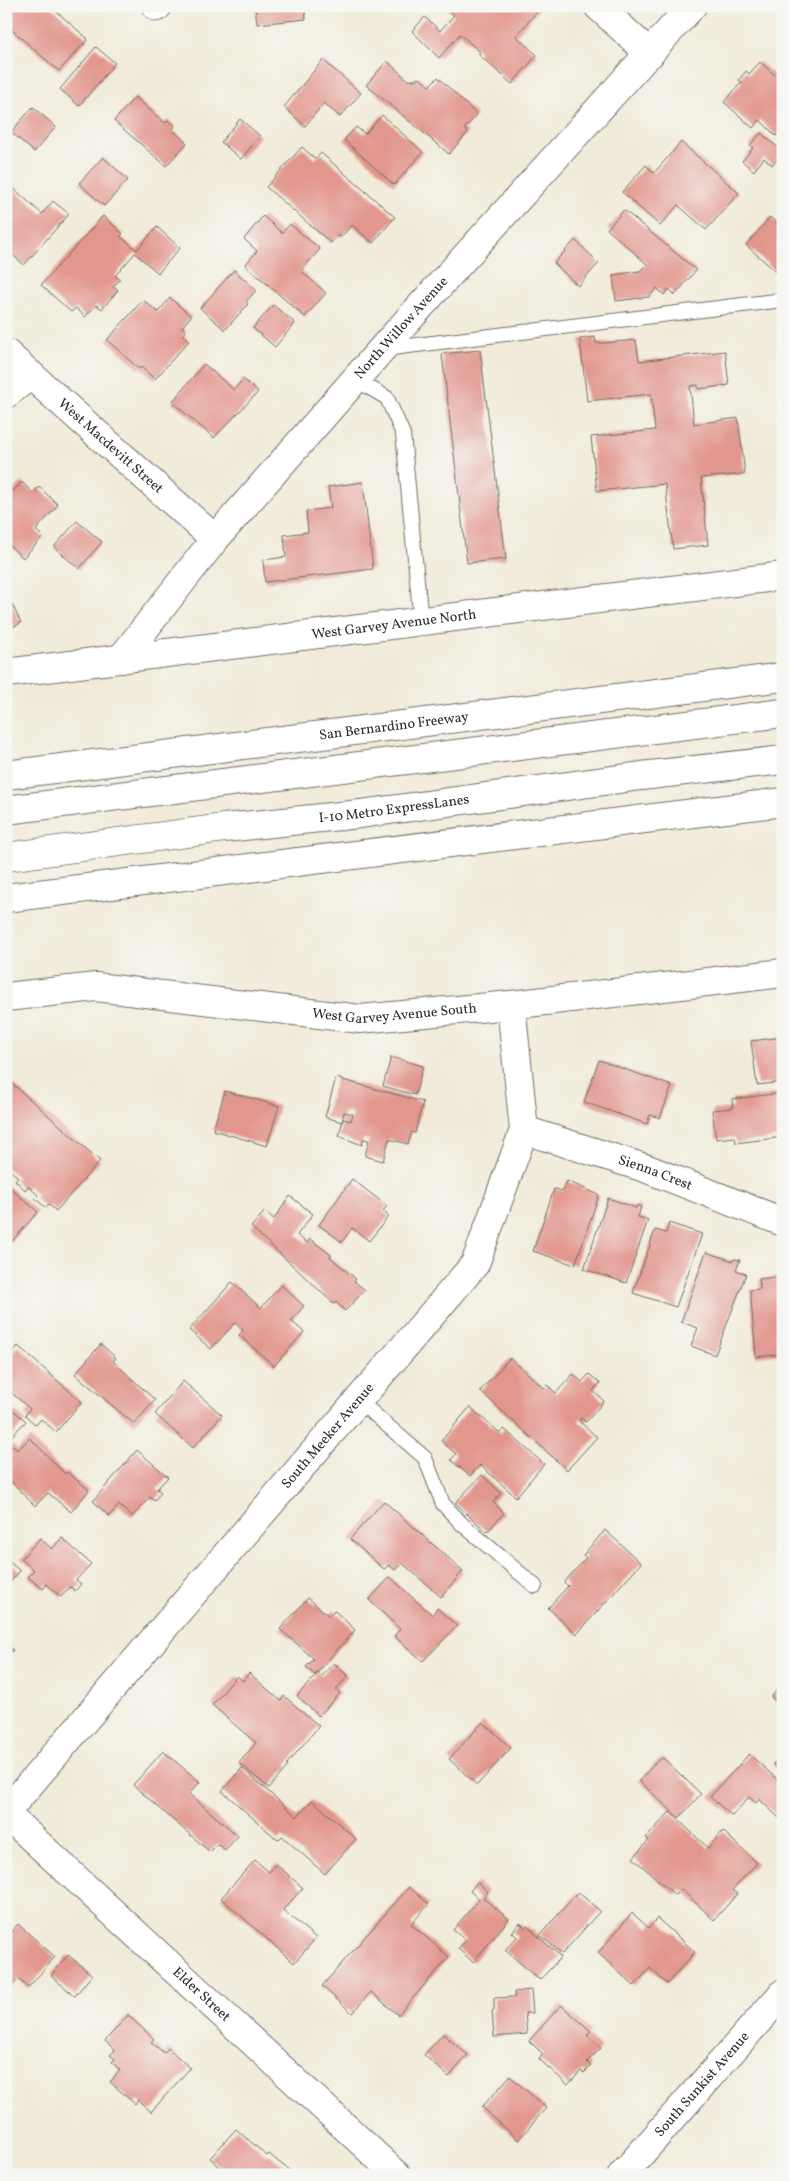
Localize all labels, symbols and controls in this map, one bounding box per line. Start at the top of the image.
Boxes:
street label: North Willow Avenue [350,272,453,383]
street label: West Macdevitt Street [54,394,167,498]
street label: West Garvey Avenue North [311,605,477,644]
street label: San Bernardino Freeway [318,707,470,745]
street label: I-10 Metro ExpressLanes [318,790,470,828]
street label: West Garvey Avenue South [311,999,477,1029]
street label: Sienna Crest [616,1151,695,1195]
street label: South Meeker Avenue [277,1379,379,1493]
street label: Elder Street [168,1963,235,2026]
street label: South Sunkist Avenue [650,2027,754,2141]

